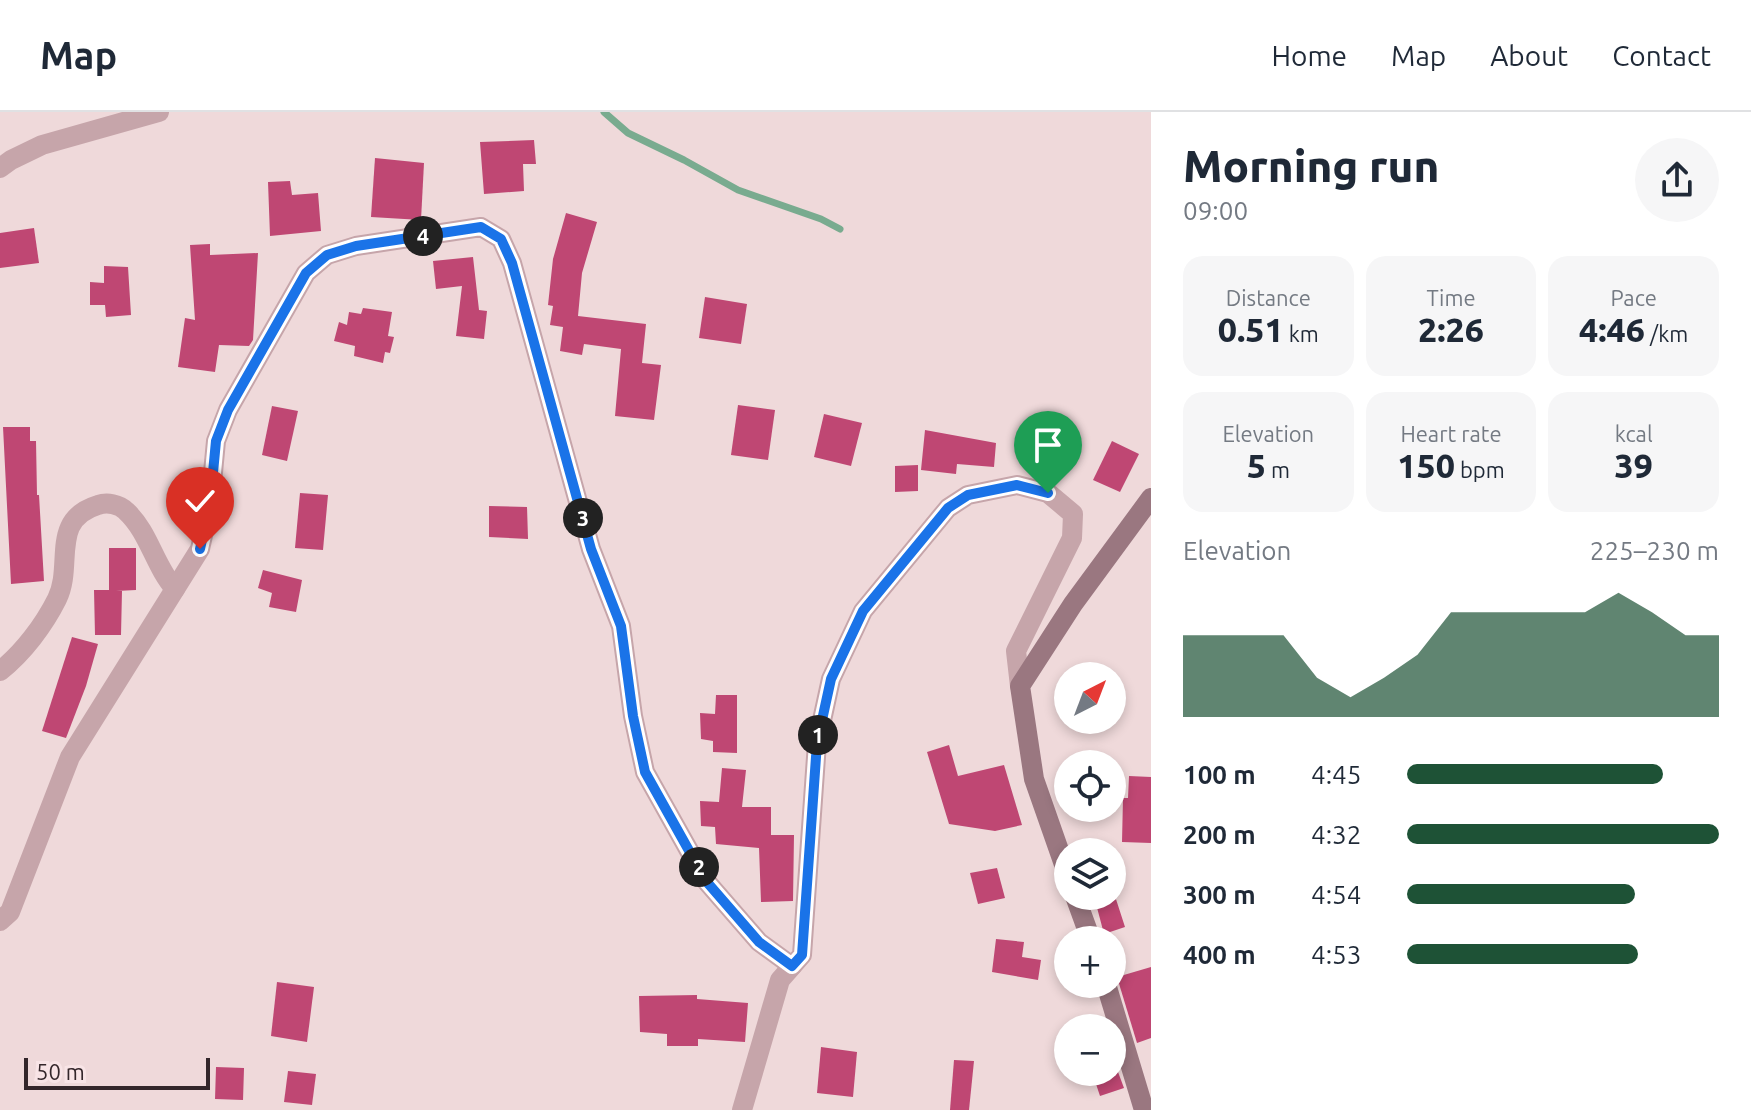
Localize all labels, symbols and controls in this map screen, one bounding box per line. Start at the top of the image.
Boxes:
text: Map [40,34,117,76]
text: Home [1272,40,1347,71]
text: Map [1391,40,1446,71]
text: About [1490,40,1568,71]
text: Contact [1612,40,1711,71]
button: share [1635,138,1719,222]
text: Morning run [1183,141,1439,190]
text: 09:00 [1183,196,1248,225]
pin: 4 [403,216,443,256]
text: 4 [417,223,429,248]
text: Distance [1226,285,1311,310]
text: Time [1426,285,1476,310]
text: Pace [1610,285,1657,310]
text: 0.51 [1218,310,1284,348]
text: 2:26 [1418,310,1484,348]
text: 4:46 [1579,310,1645,348]
text: km [1284,321,1319,346]
text: /km [1645,321,1688,346]
pin [1014,411,1082,493]
text: Elevation [1222,421,1314,446]
text: Heart rate [1400,421,1502,446]
text: kcal [1615,421,1653,446]
icon: arrive [1026,423,1070,467]
text: 5 [1247,446,1266,484]
text: 150 [1397,446,1455,484]
text: 39 [1614,446,1653,484]
text: m [1266,457,1290,482]
text: bpm [1455,457,1505,482]
pin [166,467,234,549]
icon: check [178,479,222,523]
pin: 3 [563,498,603,538]
text: 3 [577,505,589,530]
text: Elevation [1183,536,1291,565]
text: 225–230 m [1590,536,1719,565]
north arrow [1054,662,1126,734]
map controls [1054,662,1126,1086]
pin: 1 [798,715,838,755]
text: 1 [812,722,824,747]
button: locate [1054,750,1126,822]
text: 100 m [1183,760,1256,789]
text: 4:45 [1311,760,1361,789]
text: 200 m [1183,820,1256,849]
text: 4:32 [1311,820,1361,849]
button: layers [1054,838,1126,910]
pin: 2 [679,847,719,887]
text: 2 [693,854,705,879]
text: 300 m [1183,880,1256,909]
text: 4:54 [1311,880,1361,909]
button: + [1054,926,1126,998]
text: 400 m [1183,940,1256,969]
text: 4:53 [1311,940,1361,969]
button: − [1054,1014,1126,1086]
scale bar [24,1054,210,1090]
text: 50 m [36,1059,85,1084]

